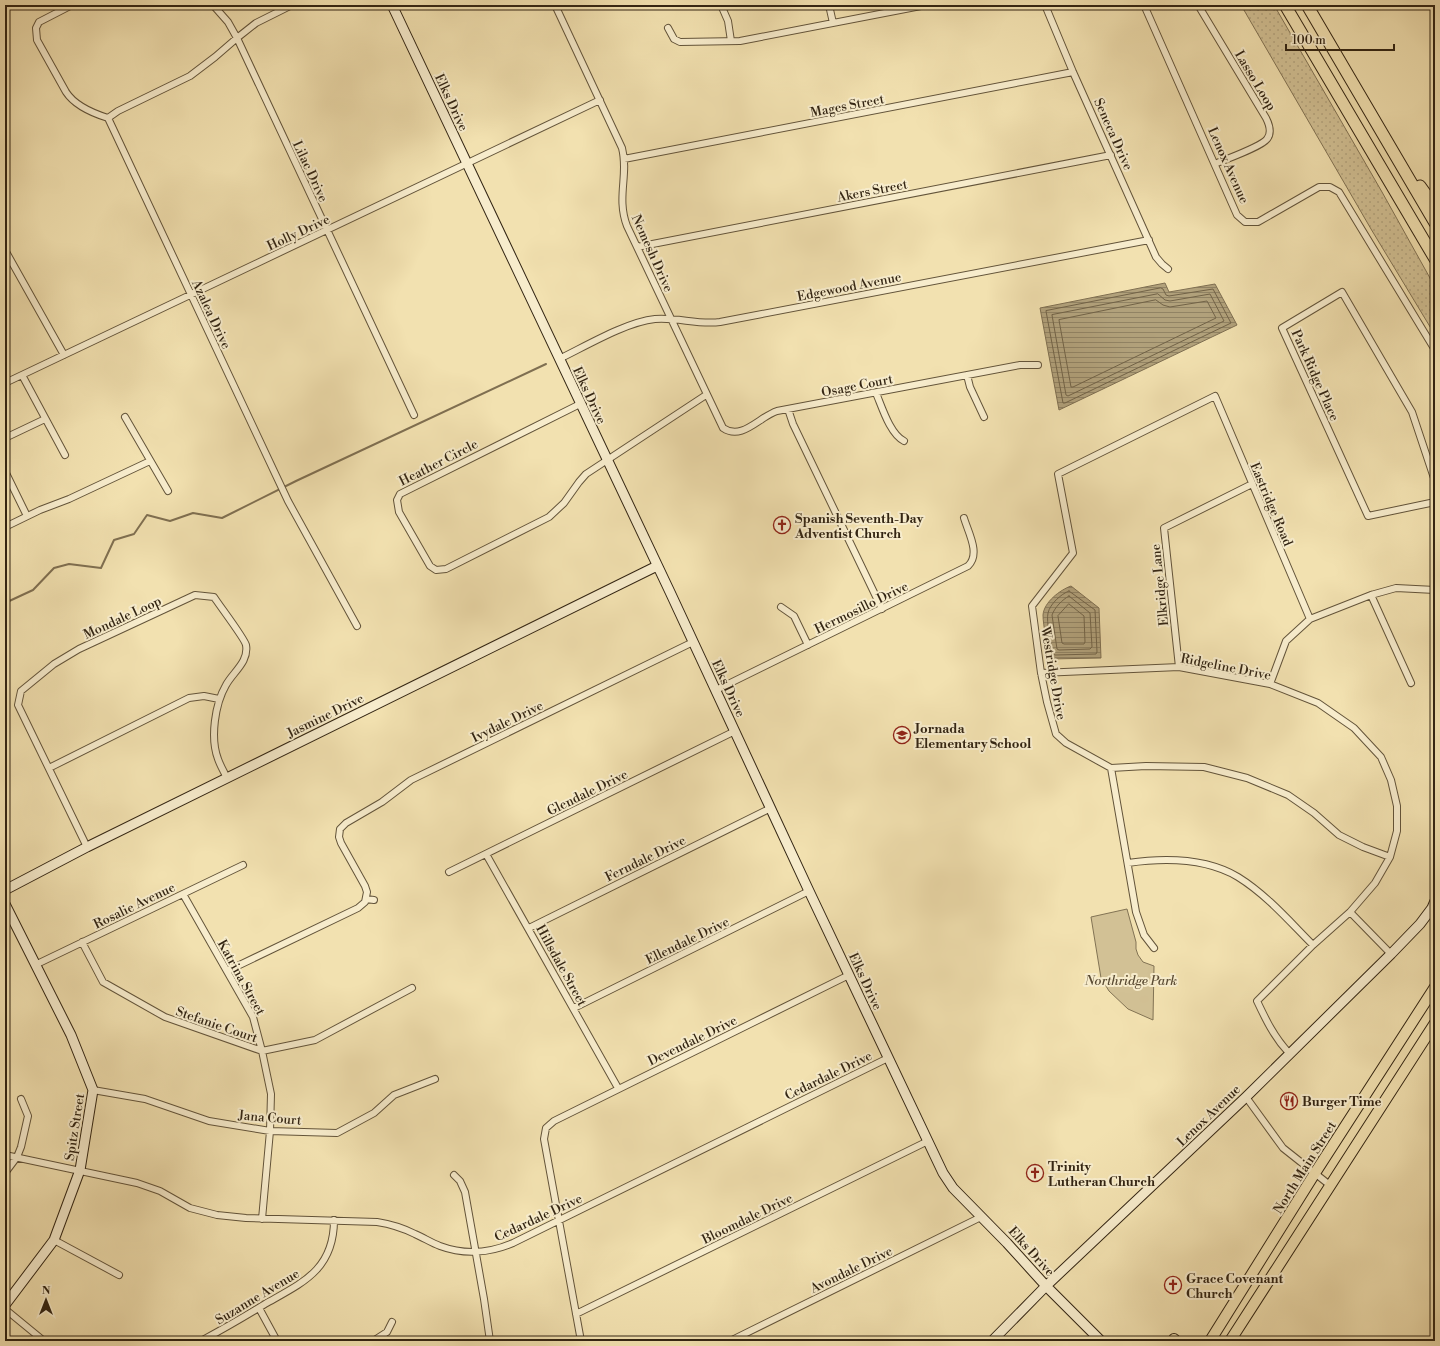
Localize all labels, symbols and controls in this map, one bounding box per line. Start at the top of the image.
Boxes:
scale bar [1286,26,1394,52]
text: 100 m [1292,33,1326,48]
street label: Lasso Loop [1231,48,1279,113]
street label: Elks Drive [431,71,472,134]
street label: Mages Street [809,91,886,121]
street label: Seneca Drive [1090,96,1136,173]
street label: Lenox Avenue [1204,125,1252,207]
street label: Lilac Drive [289,138,331,205]
street label: Akers Street [835,176,909,206]
street label: Holly Drive [264,211,333,254]
street label: Nemesh Drive [628,212,676,295]
street label: Edgewood Avenue [796,269,903,305]
street label: Azalea Drive [188,276,234,352]
street label: Park Ridge Place [1288,327,1343,424]
street label: Elks Drive [569,364,610,427]
street label: Osage Court [820,371,895,401]
street label: Heather Circle [396,436,481,490]
street label: Eastridge Road [1246,460,1296,549]
place label: Spanish Seventh-Day Adventist Church [794,511,924,542]
church icon: Spanish Seventh-Day Adventist Church [772,515,792,535]
street label: Elkridge Lane [1148,543,1172,627]
street label: Hermosillo Drive [812,578,911,638]
street label: Mondale Loop [81,593,164,643]
street label: Westridge Drive [1037,624,1069,721]
street label: Ridgeline Drive [1179,650,1273,684]
street label: Elks Drive [708,657,749,720]
street label: Jasmine Drive [283,690,367,742]
street label: Ivydale Drive [469,697,546,746]
place label: Jornada Elementary School [913,721,1032,752]
school or university icon: Jornada Elementary School [892,725,912,745]
street label: Glendale Drive [544,766,631,819]
street label: Ferndale Drive [602,832,689,885]
street label: Rosalie Avenue [91,879,178,933]
street label: Ellendale Drive [643,914,732,968]
street label: Hillsdale Street [532,922,590,1009]
street label: Katrina Street [214,937,269,1018]
street label: Elks Drive [845,950,886,1013]
park label: Northridge Park [1084,973,1177,989]
street label: Stefanie Court [174,1003,260,1047]
street label: Devendale Drive [645,1012,740,1069]
street label: Cedardale Drive [782,1048,875,1104]
street label: Lenox Avenue [1174,1081,1244,1150]
restaurant icon: Burger Time [1279,1091,1299,1111]
street label: Spitz Street [62,1092,88,1162]
place label: Burger Time [1302,1094,1382,1110]
street label: Jana Court [237,1107,303,1129]
street label: North Main Street [1270,1118,1340,1217]
place label: Trinity Lutheran Church [1048,1159,1155,1190]
church icon: Trinity Lutheran Church [1025,1163,1045,1183]
street label: Cedardale Drive [492,1190,585,1245]
street label: Bloomdale Drive [698,1190,796,1248]
street label: Elks Drive [1005,1223,1058,1280]
street label: Avondale Drive [807,1243,896,1297]
street label: Suzanne Avenue [213,1265,303,1328]
place label: Grace Covenant Church [1186,1271,1283,1302]
church icon: Grace Covenant Church [1163,1275,1183,1295]
north arrow [26,1280,66,1320]
text: N [42,1284,51,1298]

